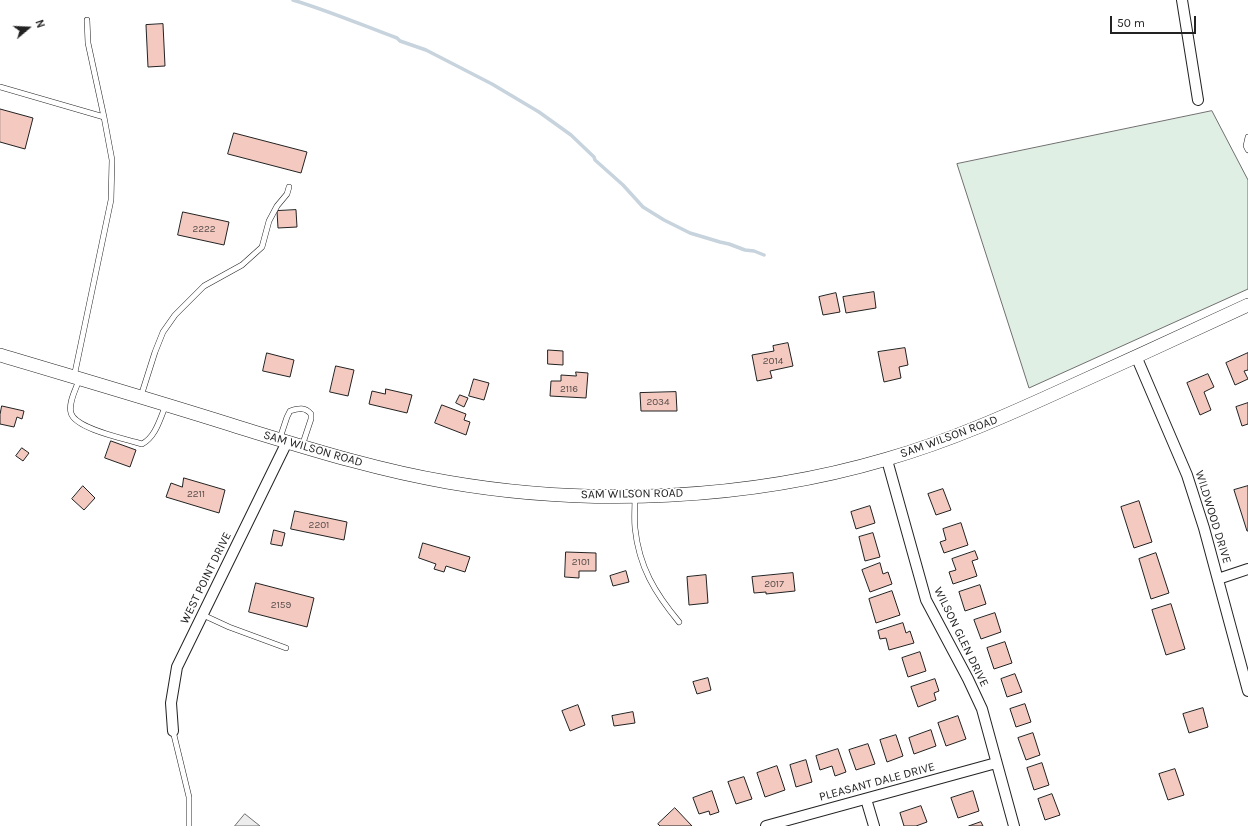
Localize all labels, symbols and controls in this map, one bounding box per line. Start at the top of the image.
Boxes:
north arrow [8,8,48,48]
scale bar [1112,8,1198,34]
text: 50 m [1117,16,1145,30]
text: N [32,18,47,30]
house number: 2222 [192,223,216,235]
house number: 2014 [763,355,783,367]
house number: 2116 [560,383,578,395]
house number: 2034 [646,396,670,408]
street label: SAM WILSON ROAD [898,413,1000,461]
street label: SAM WILSON ROAD [262,428,364,470]
street label: WILDWOOD DRIVE [1192,469,1234,565]
street label: SAM WILSON ROAD [580,486,684,502]
house number: 2211 [187,488,205,500]
house number: 2201 [309,519,329,531]
street label: WEST POINT DRIVE [177,530,235,626]
house number: 2101 [572,556,590,568]
house number: 2017 [764,578,784,590]
street label: WILSON GLEN DRIVE [931,585,991,689]
house number: 2159 [271,599,291,611]
street label: PLEASANT DALE DRIVE [818,760,936,804]

